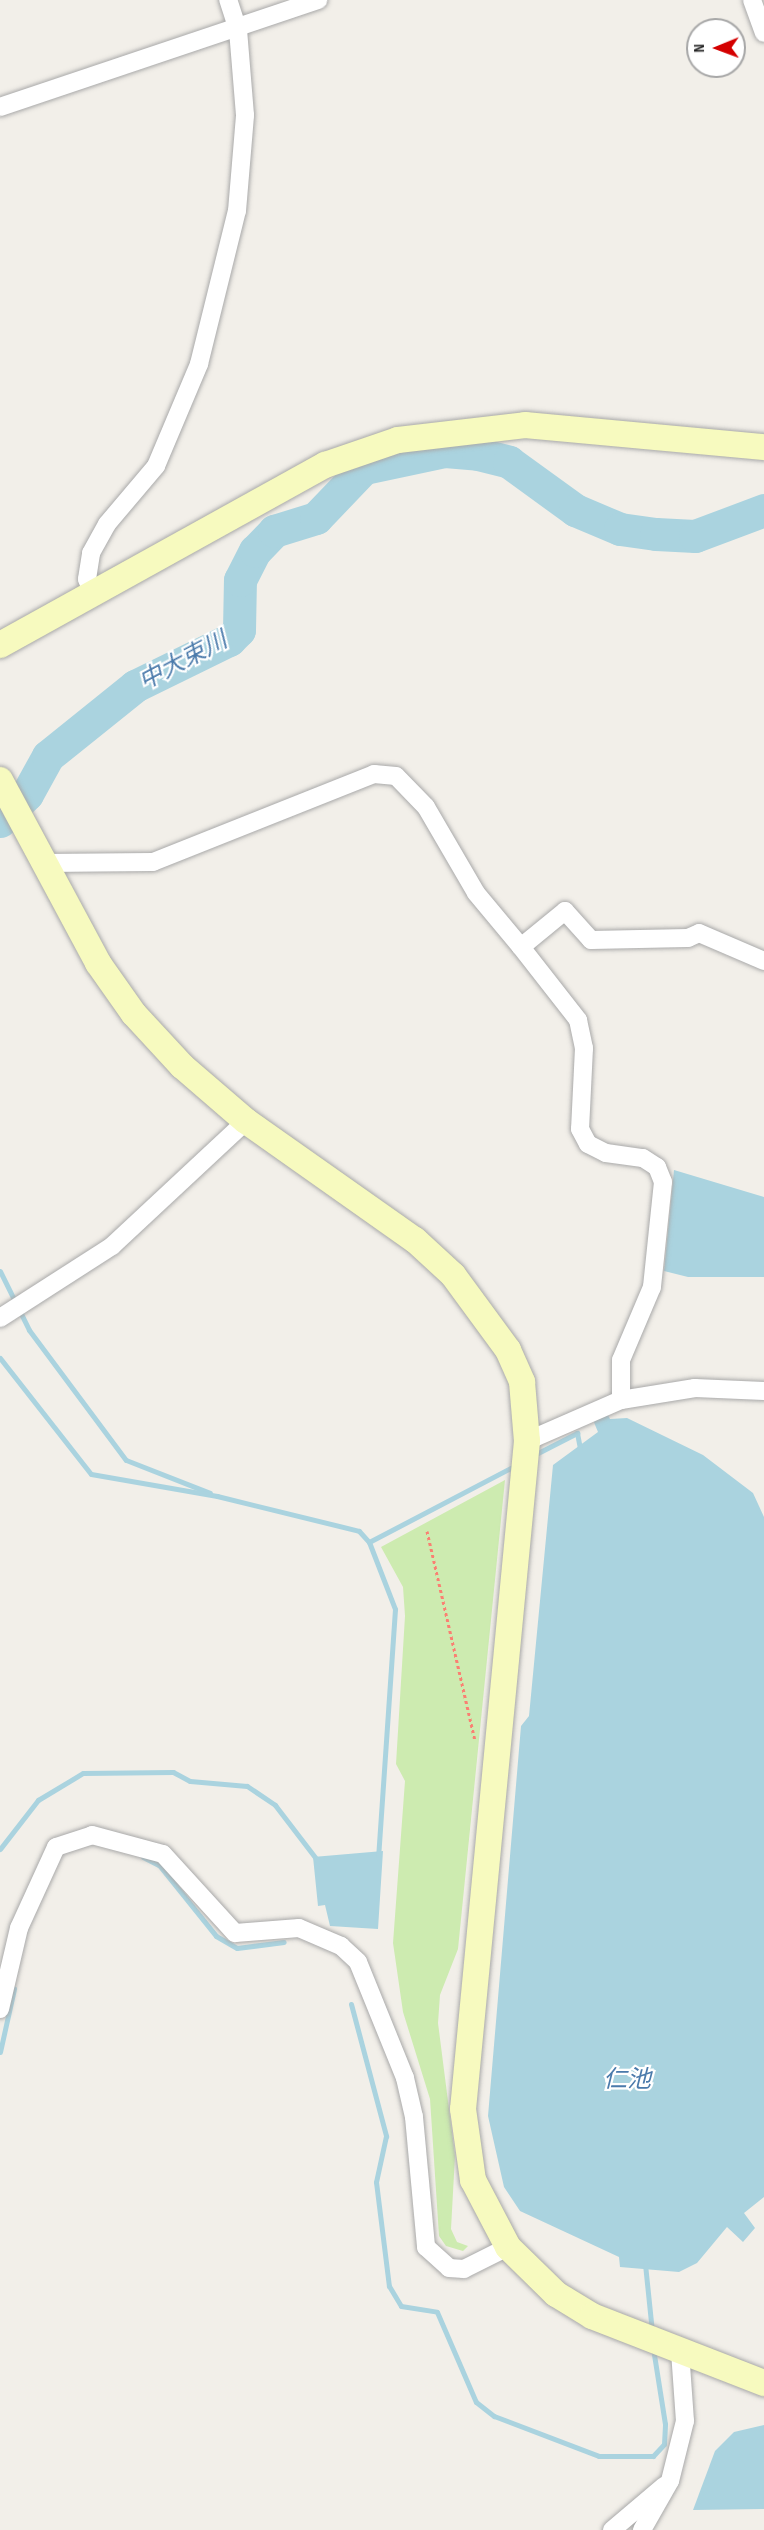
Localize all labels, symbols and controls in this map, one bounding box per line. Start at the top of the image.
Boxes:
north arrow [686,18,746,78]
text: N [690,44,709,53]
water label: 中大束川 [134,626,232,696]
water label: 仁池 [603,2066,651,2094]

